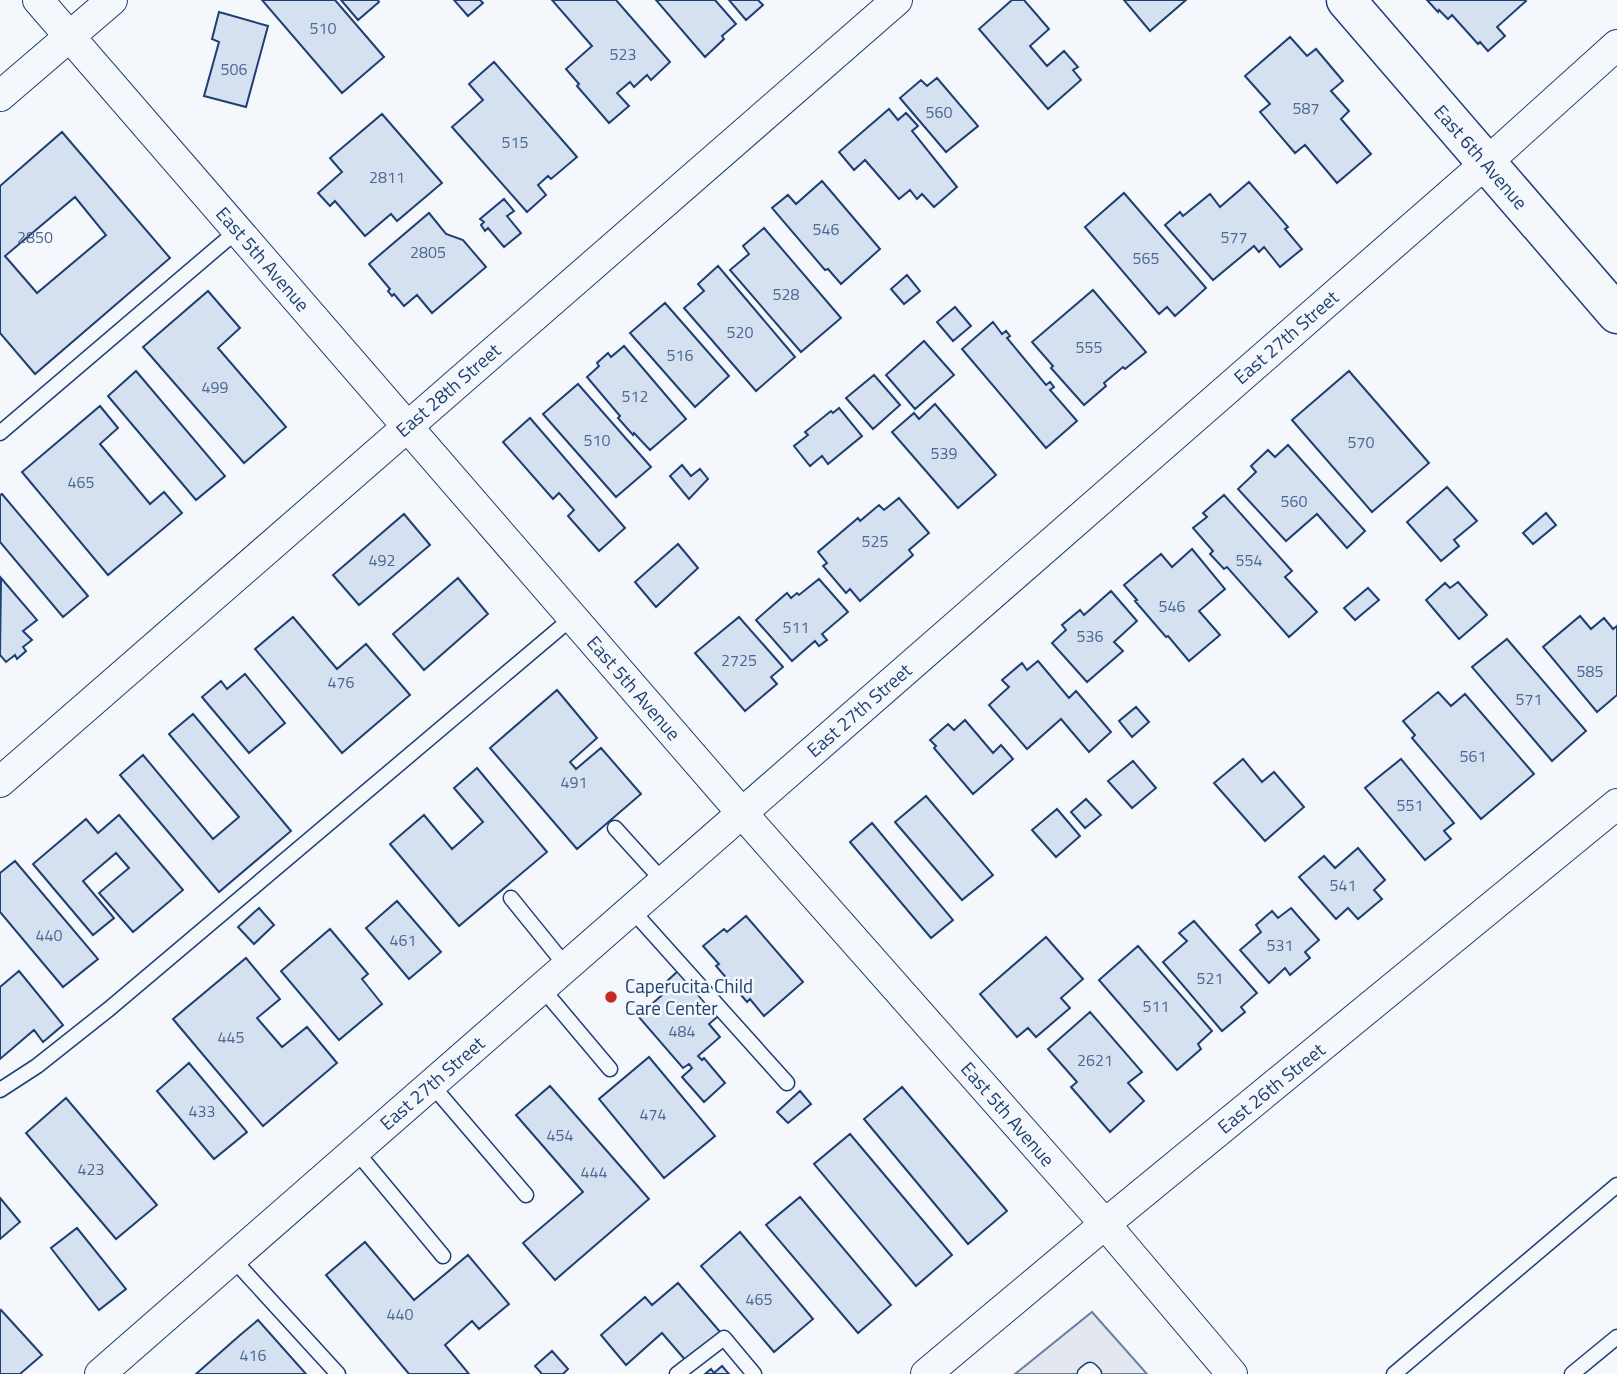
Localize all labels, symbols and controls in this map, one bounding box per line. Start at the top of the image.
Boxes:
house number: 510 [310,16,336,40]
house number: 523 [610,42,636,66]
house number: 506 [221,57,247,81]
house number: 587 [1293,96,1319,120]
street label: East 6th Avenue [1428,98,1535,216]
house number: 560 [926,100,952,124]
house number: 515 [502,130,528,154]
house number: 2811 [369,165,405,189]
street label: East 5th Avenue [210,200,317,318]
house number: 546 [813,217,839,241]
house number: 2850 [17,225,53,249]
house number: 577 [1221,225,1247,249]
house number: 2805 [410,240,446,264]
house number: 565 [1133,246,1159,270]
house number: 528 [773,282,799,306]
street label: East 27th Street [1227,282,1345,391]
house number: 520 [727,320,753,344]
street label: East 28th Street [389,335,507,444]
house number: 555 [1076,335,1102,359]
house number: 516 [667,343,693,367]
house number: 499 [202,375,228,399]
house number: 512 [622,384,648,408]
house number: 510 [584,428,610,452]
house number: 570 [1348,430,1374,454]
house number: 539 [931,441,957,465]
house number: 465 [68,470,94,494]
house number: 560 [1281,489,1307,513]
house number: 525 [862,529,888,553]
house number: 492 [369,548,395,572]
house number: 554 [1236,548,1262,572]
house number: 546 [1159,594,1185,618]
house number: 511 [783,615,809,639]
house number: 536 [1077,624,1103,648]
street label: East 5th Avenue [581,629,688,747]
house number: 2725 [721,648,757,672]
street label: East 27th Street [800,655,918,764]
house number: 585 [1577,659,1603,683]
house number: 476 [328,670,354,694]
house number: 571 [1516,687,1542,711]
house number: 561 [1460,744,1486,768]
house number: 491 [561,770,587,794]
house number: 551 [1397,793,1423,817]
house number: 541 [1330,873,1356,897]
house number: 440 [36,923,62,947]
house number: 461 [390,928,416,952]
house number: 531 [1267,933,1293,957]
house number: 521 [1197,966,1223,990]
place label: Caperucita Child Care Center [625,971,753,1022]
marker: Caperucita Child Care Center [603,989,619,1005]
house number: 511 [1143,994,1169,1018]
house number: 484 [669,1019,695,1043]
house number: 445 [218,1025,244,1049]
street label: East 27th Street [373,1028,491,1137]
street label: East 26th Street [1211,1035,1331,1140]
house number: 2621 [1077,1048,1113,1072]
street label: East 5th Avenue [955,1055,1062,1173]
house number: 433 [189,1099,215,1123]
house number: 474 [640,1102,666,1126]
house number: 454 [547,1123,573,1147]
house number: 423 [78,1157,104,1181]
house number: 444 [581,1160,607,1184]
house number: 465 [746,1287,772,1311]
house number: 440 [387,1302,413,1326]
house number: 416 [240,1343,266,1367]

